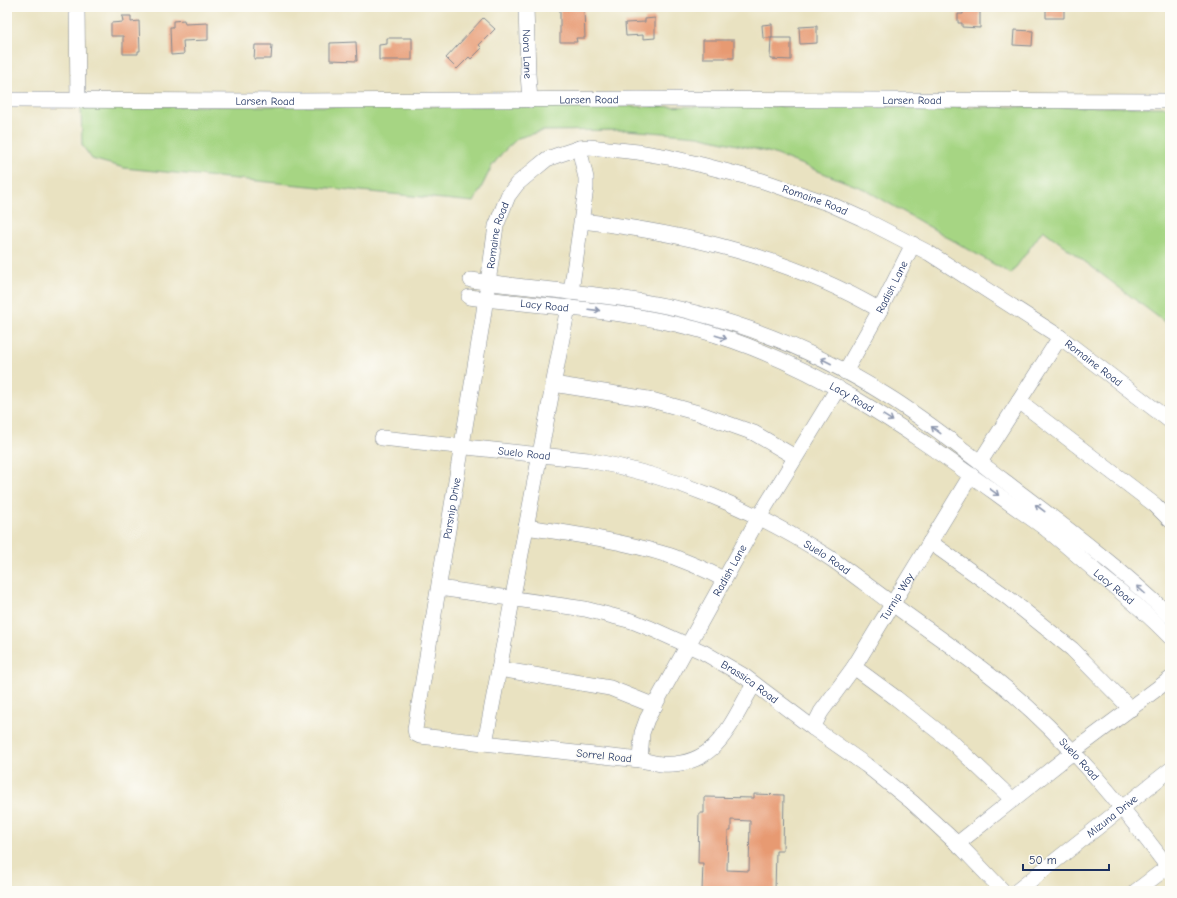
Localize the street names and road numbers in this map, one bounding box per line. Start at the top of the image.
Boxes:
street label: Nora Lane [520,29,535,80]
street label: Larsen Road [559,93,619,106]
street label: Larsen Road [882,93,942,107]
street label: Larsen Road [235,94,295,107]
street label: Romaine Road [781,182,850,218]
street label: Romaine Road [484,200,512,270]
street label: Radish Lane [873,258,910,315]
street label: Lacy Road [520,296,570,314]
street label: Romaine Road [1062,337,1125,389]
street label: Lacy Road [828,379,876,415]
street label: Suelo Road [497,444,551,462]
street label: Parsnip Drive [440,476,463,540]
street label: Suelo Road [802,537,853,577]
street label: Radish Lane [710,542,749,598]
street label: Lacy Road [1091,566,1137,607]
street label: Turnip Way [877,571,916,623]
street label: Brassica Road [719,658,781,706]
street label: Suelo Road [1057,735,1102,783]
street label: Sorrel Road [576,747,633,765]
street label: Mizuna Drive [1084,792,1140,840]

